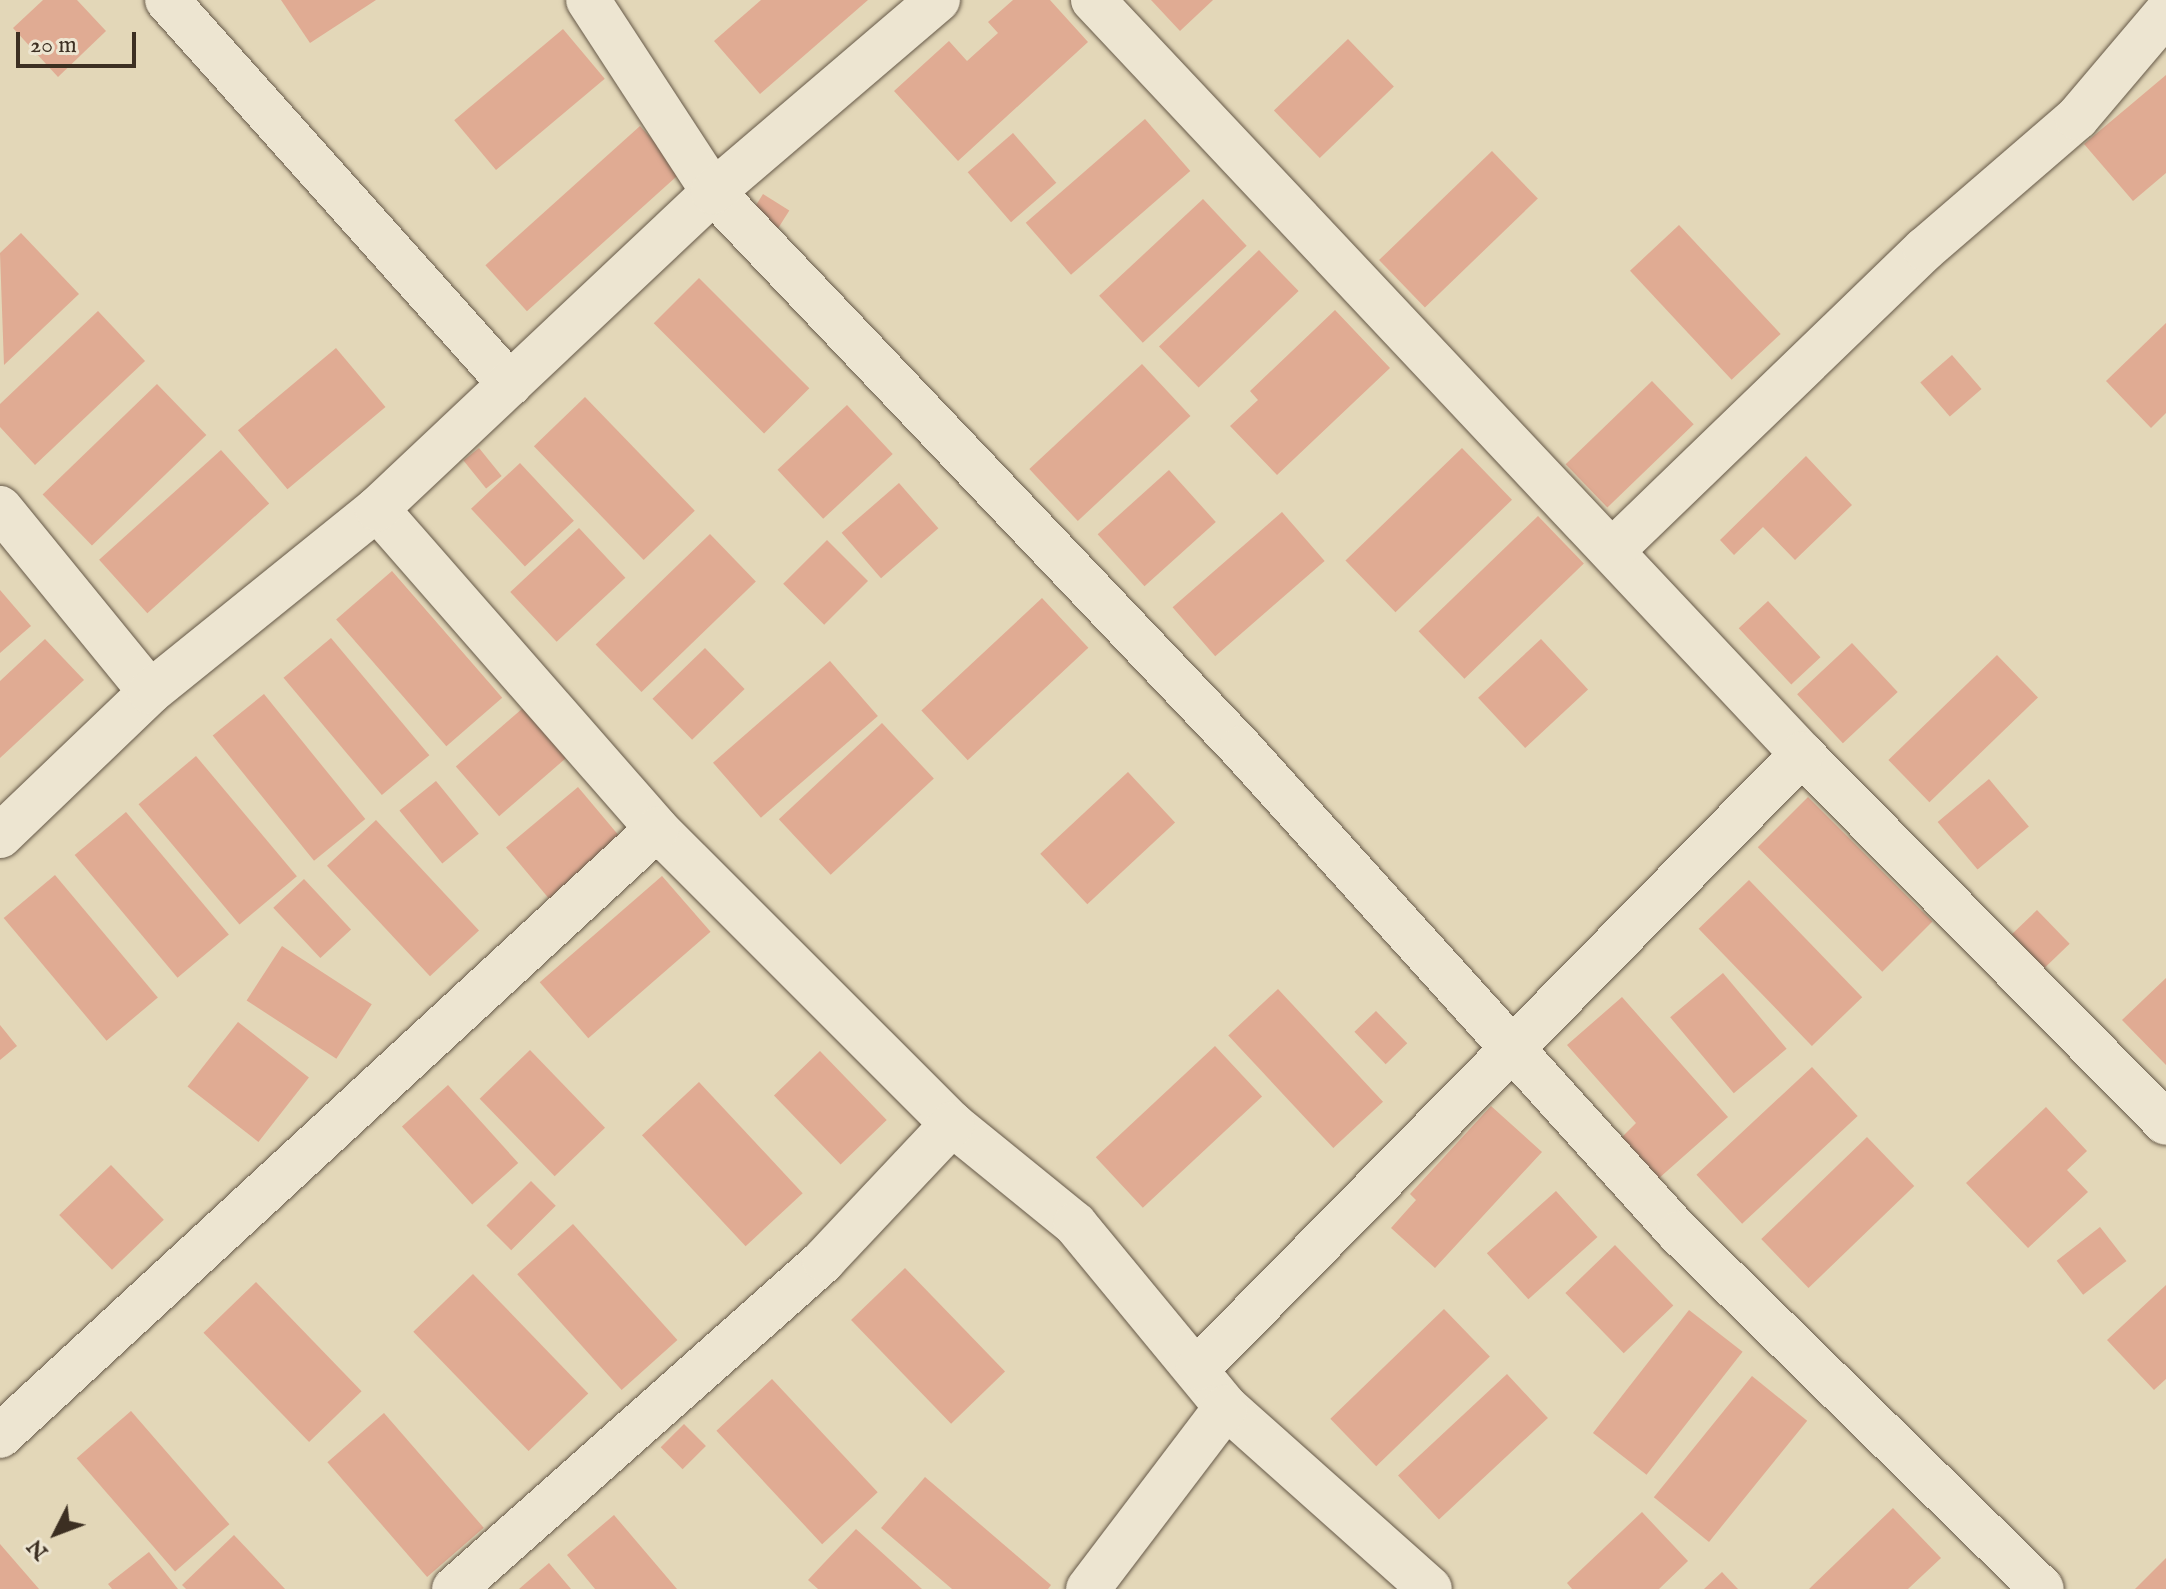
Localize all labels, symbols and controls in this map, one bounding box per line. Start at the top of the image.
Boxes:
scale bar [20,16,140,66]
text: 20 m [30,30,77,61]
north arrow [16,1493,96,1573]
text: N [21,1533,55,1566]

